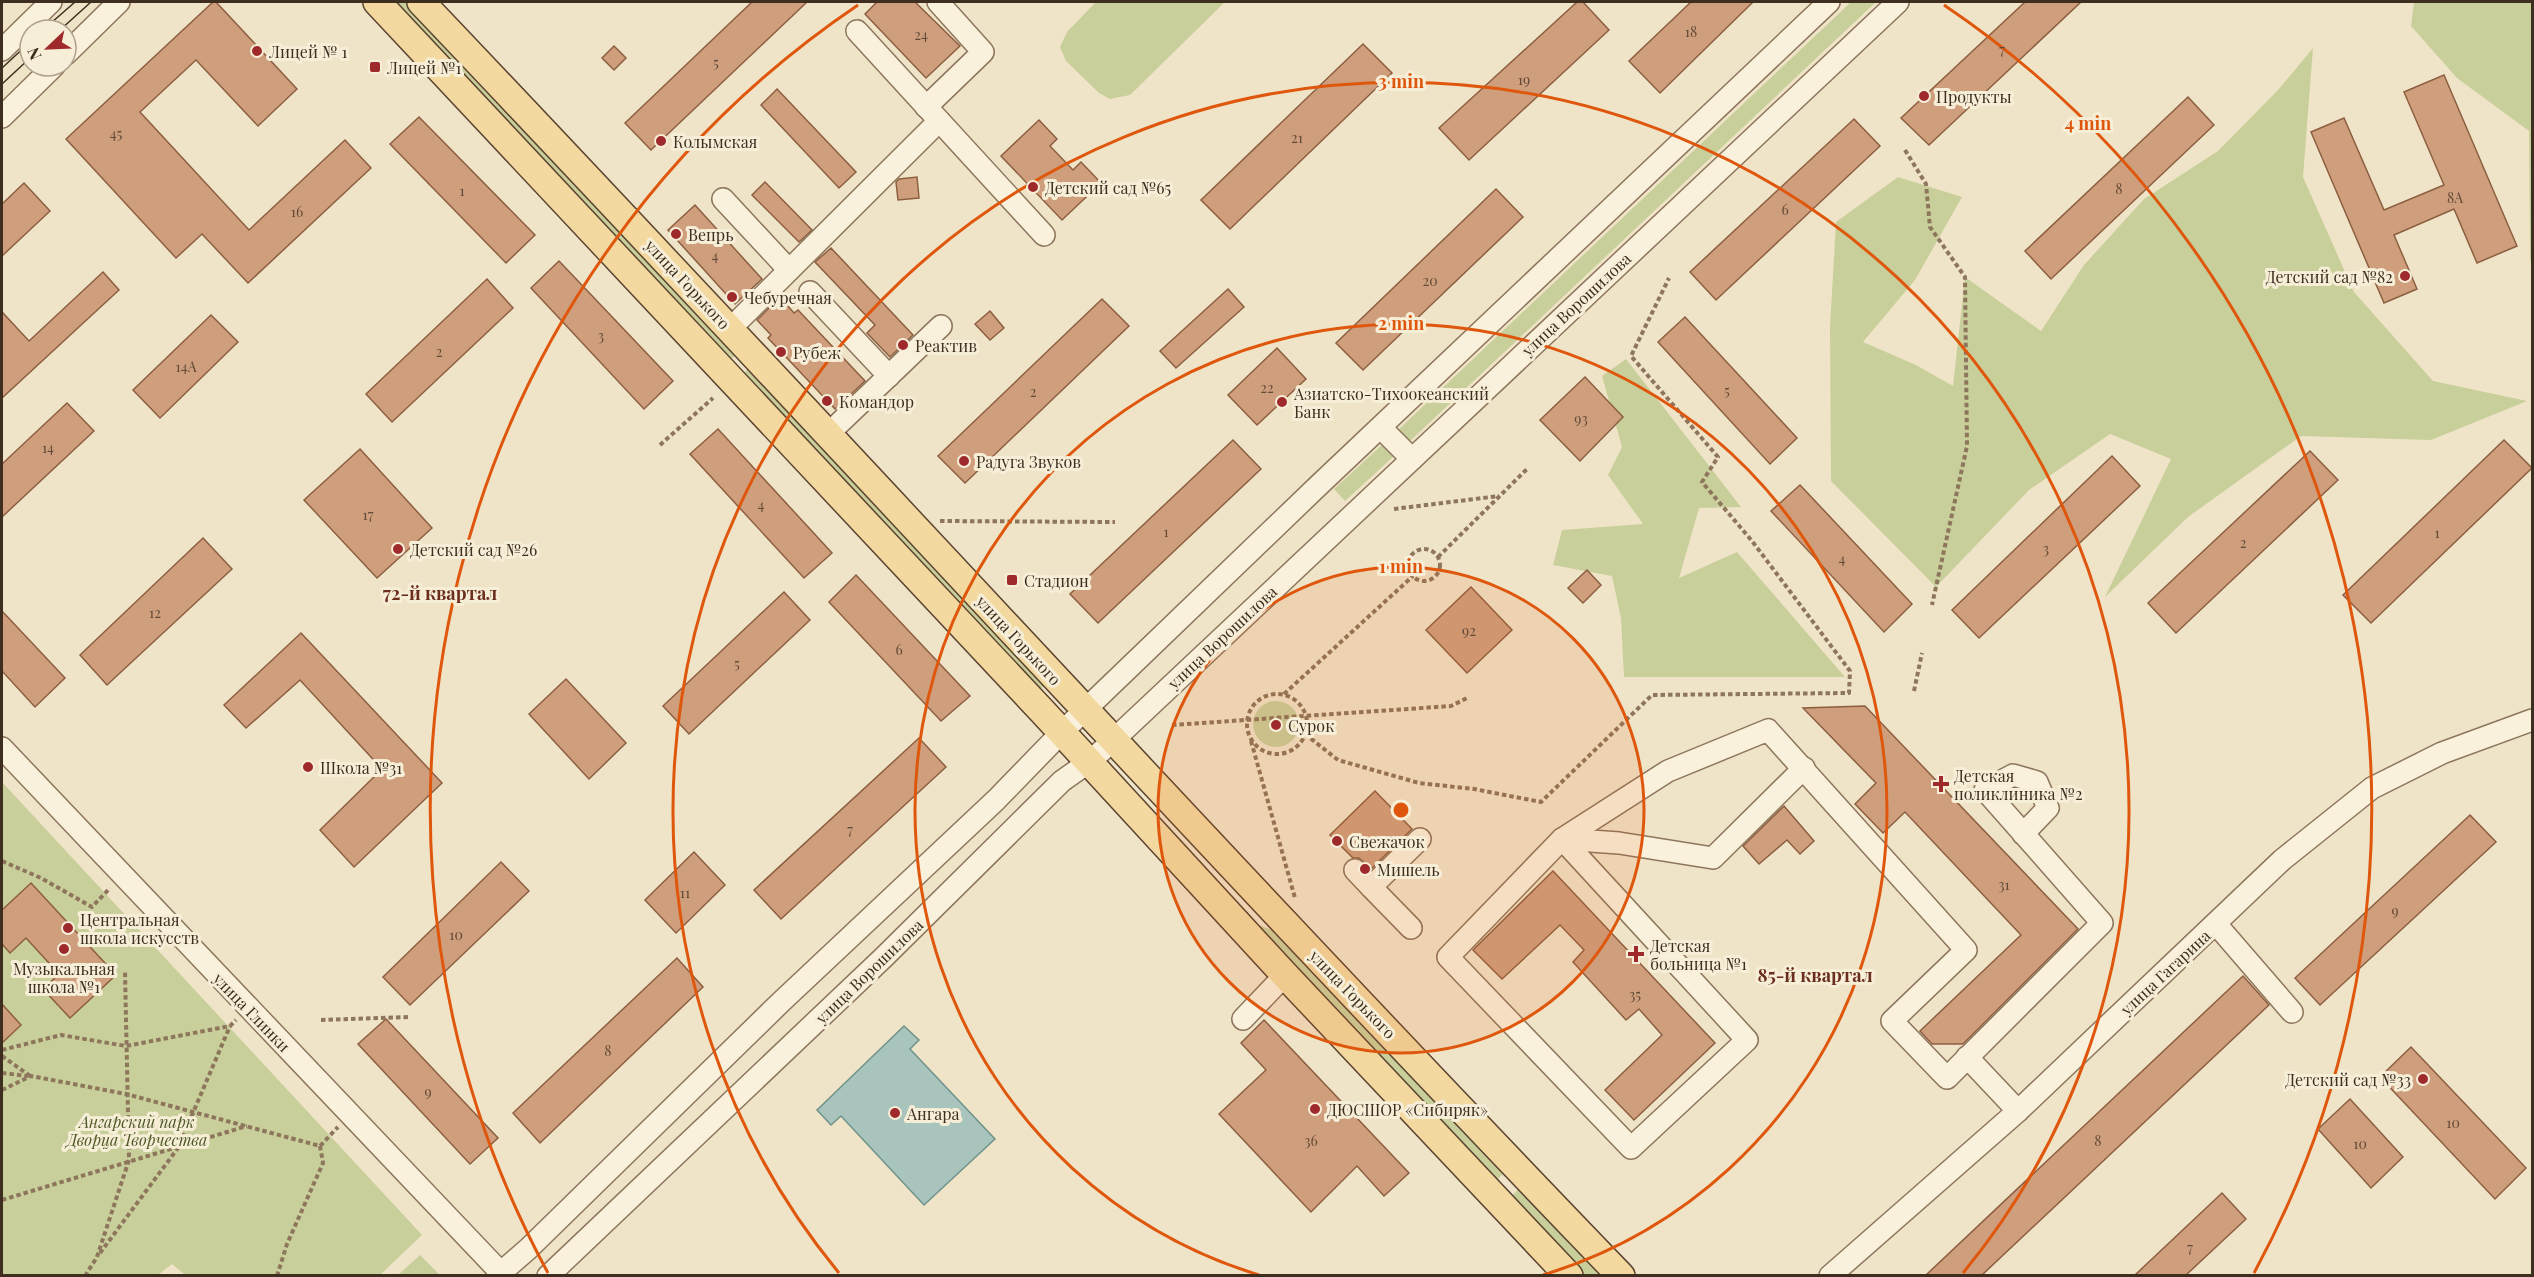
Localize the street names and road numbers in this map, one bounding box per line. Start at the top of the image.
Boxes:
street label: улица Горького [640,234,735,333]
street label: улица Ворошилова [1516,248,1635,361]
street label: улица Ворошилова [1162,581,1281,694]
street label: улица Горького [971,590,1066,689]
street label: улица Ворошилова [810,914,927,1029]
street label: улица Гагарина [2115,925,2214,1020]
street label: улица Горького [1305,945,1401,1043]
street label: улица Глинки [208,967,295,1056]

